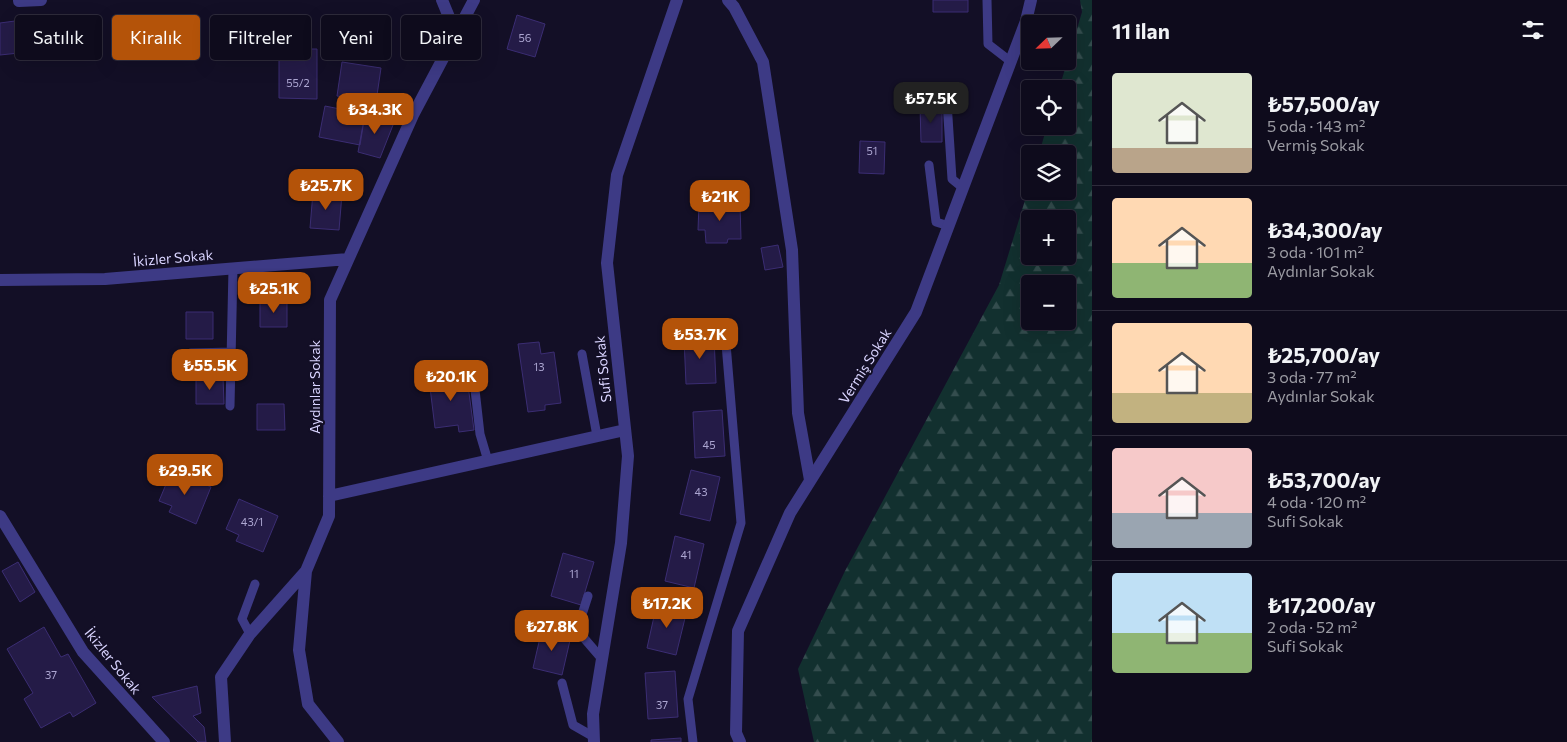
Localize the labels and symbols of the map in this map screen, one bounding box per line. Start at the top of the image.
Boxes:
north arrow [1021,15,1076,70]
house number: 56 [519,31,532,44]
house number: 55/2 [286,76,310,89]
pin: ₺57.5K [890,82,972,124]
pin: ₺34.3K [334,92,416,135]
house number: 51 [866,144,878,157]
pin: ₺25.7K [285,168,367,211]
pin: ₺21K [690,180,750,222]
street label: İkizler Sokak [132,245,214,269]
pin: ₺25.1K [233,272,315,314]
pin: ₺53.7K [659,318,741,360]
street label: Vermiş Sokak [835,325,895,407]
street label: Sufi Sokak [591,334,614,403]
street label: Aydınlar Sokak [306,340,323,434]
pin: ₺55.5K [169,348,251,391]
pin: ₺20.1K [410,360,492,402]
house number: 13 [534,360,544,373]
house number: 45 [703,438,715,451]
pin: ₺29.5K [144,454,226,496]
house number: 43 [695,485,707,498]
house number: 43/1 [241,515,263,528]
house number: 41 [681,548,691,561]
house number: 11 [569,567,579,580]
pin: ₺17.2K [626,586,708,629]
pin: ₺27.8K [511,610,593,652]
street label: İkizler Sokak [81,624,146,698]
house number: 37 [45,668,57,681]
house number: 37 [656,698,668,711]

